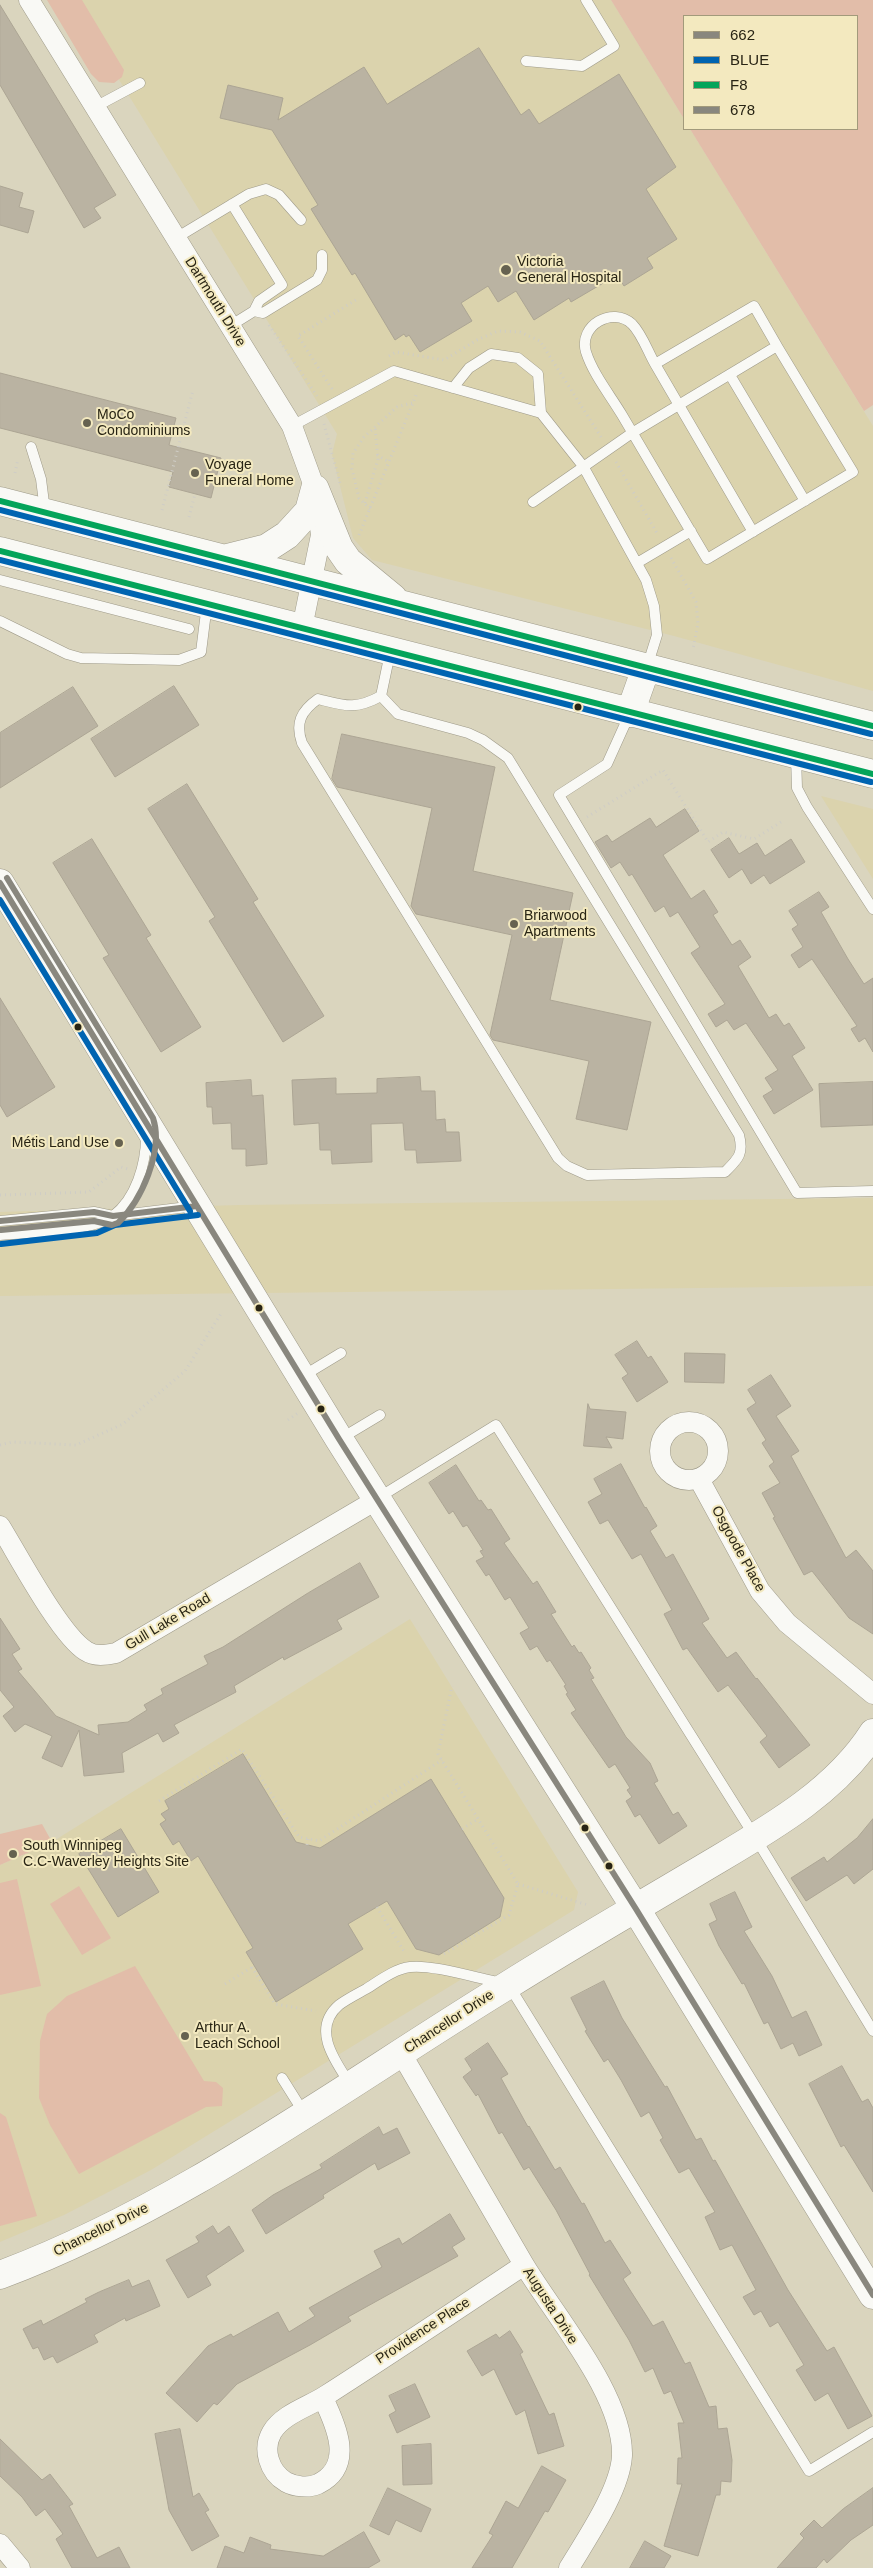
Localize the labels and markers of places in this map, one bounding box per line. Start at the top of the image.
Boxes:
place label: Victoria General Hospital [517,254,621,286]
marker: Victoria General Hospital [499,263,513,277]
place label: MoCo Condominiums [97,407,190,440]
marker: MoCo Condominiums [81,417,93,429]
place label: Voyage Funeral Home [205,457,294,490]
marker: Voyage Funeral Home [189,467,201,479]
unlabelled marker [573,702,583,712]
place label: Briarwood Apartments [524,908,596,940]
marker: Briarwood Apartments [508,918,520,930]
unlabelled marker [73,1022,83,1032]
place label: Métis Land Use [12,1135,109,1151]
marker: Métis Land Use [113,1137,125,1149]
unlabelled marker [254,1303,264,1313]
unlabelled marker [316,1404,326,1414]
unlabelled marker [580,1823,590,1833]
place label: South Winnipeg C.C-Waverley Heights Site [23,1838,189,1870]
marker: South Winnipeg C.C-Waverley Heights Site [7,1848,19,1860]
unlabelled marker [604,1861,614,1871]
place label: Arthur A. Leach School [195,2020,280,2052]
marker: Arthur A. Leach School [179,2030,191,2042]

